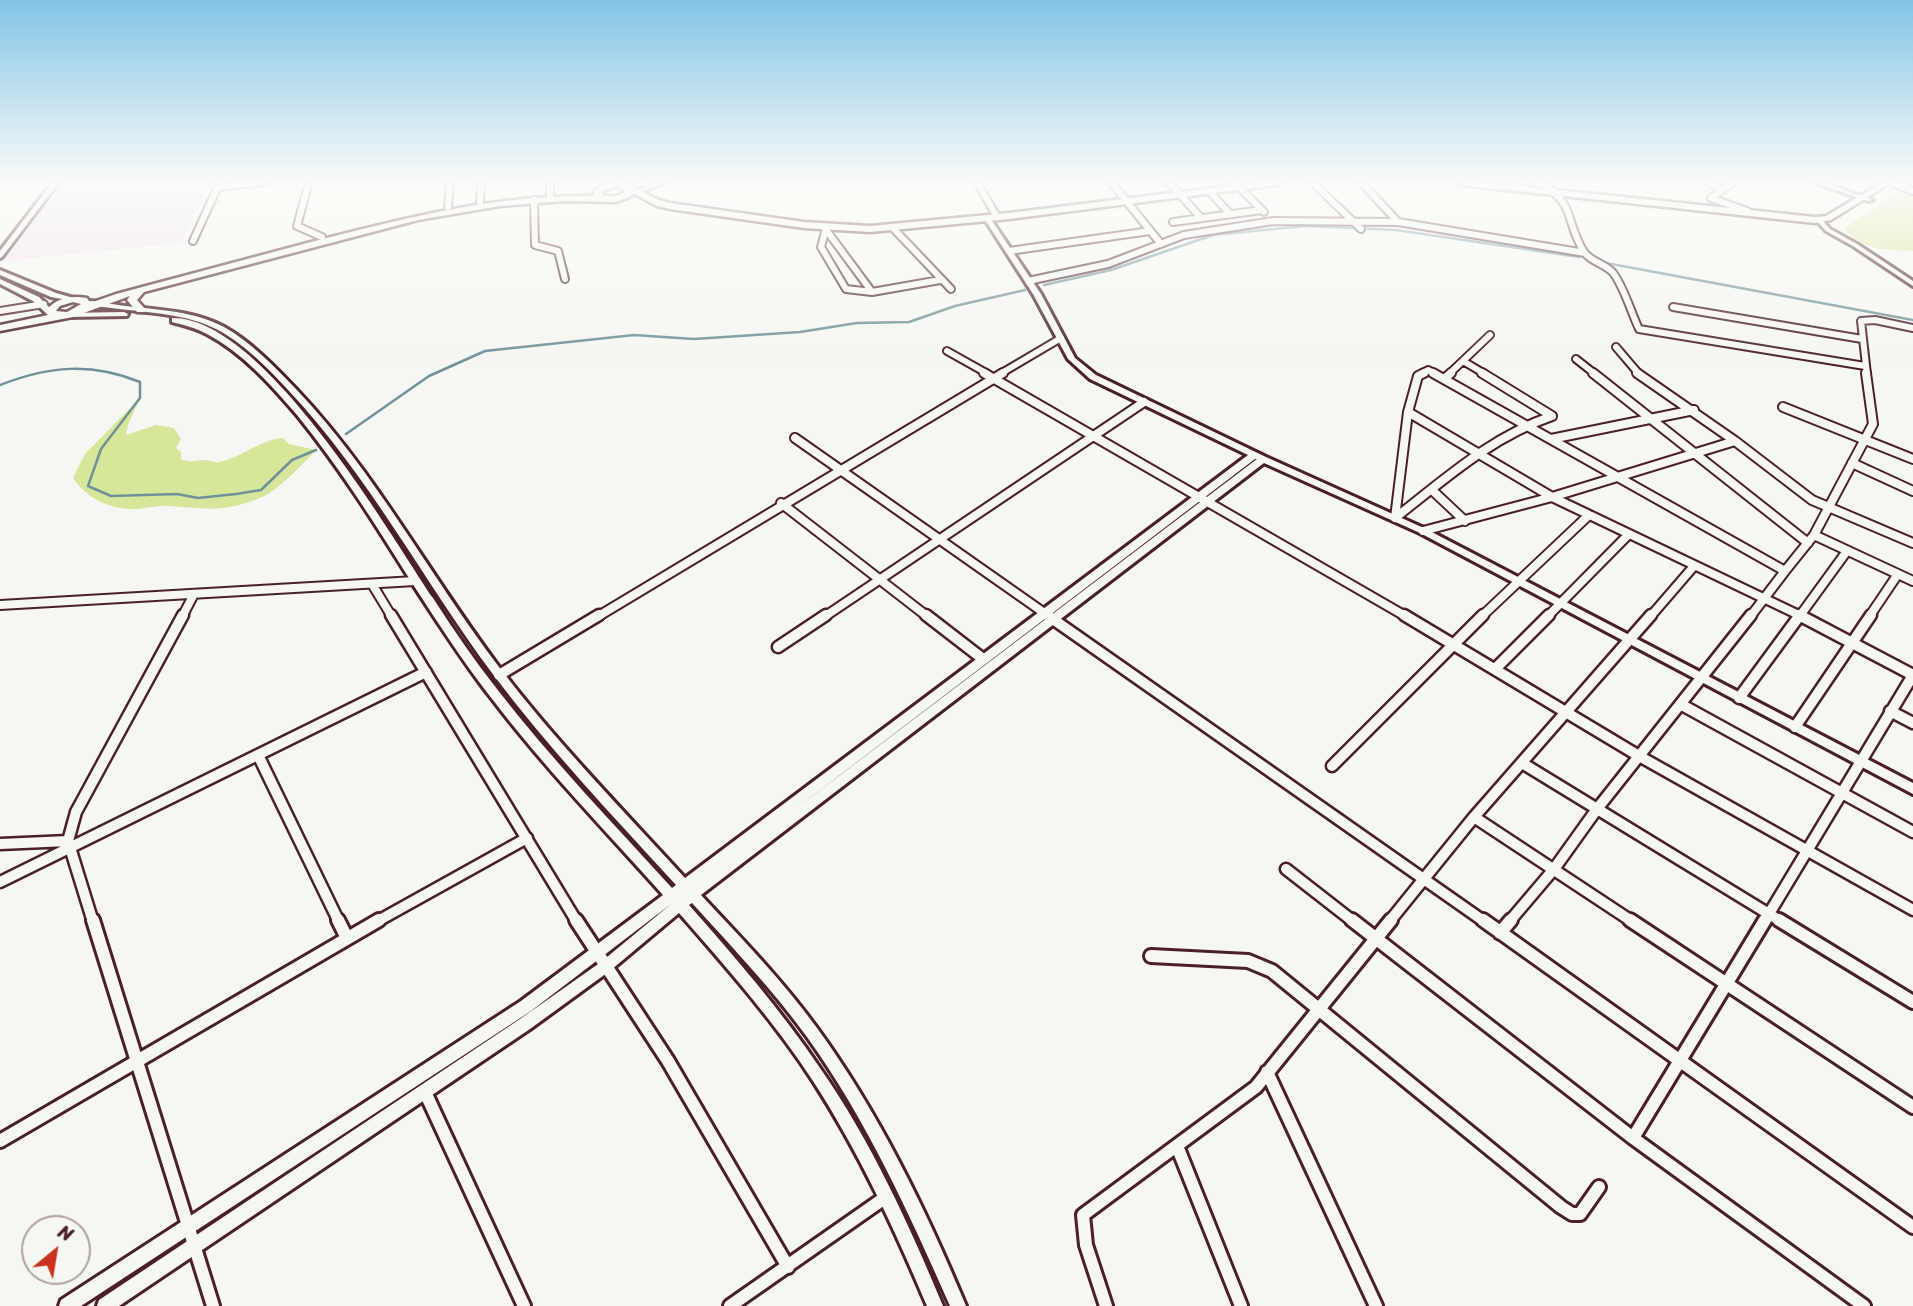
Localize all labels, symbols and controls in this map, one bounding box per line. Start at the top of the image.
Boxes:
north arrow [21,1215,91,1285]
text: N [52,1216,80,1251]

